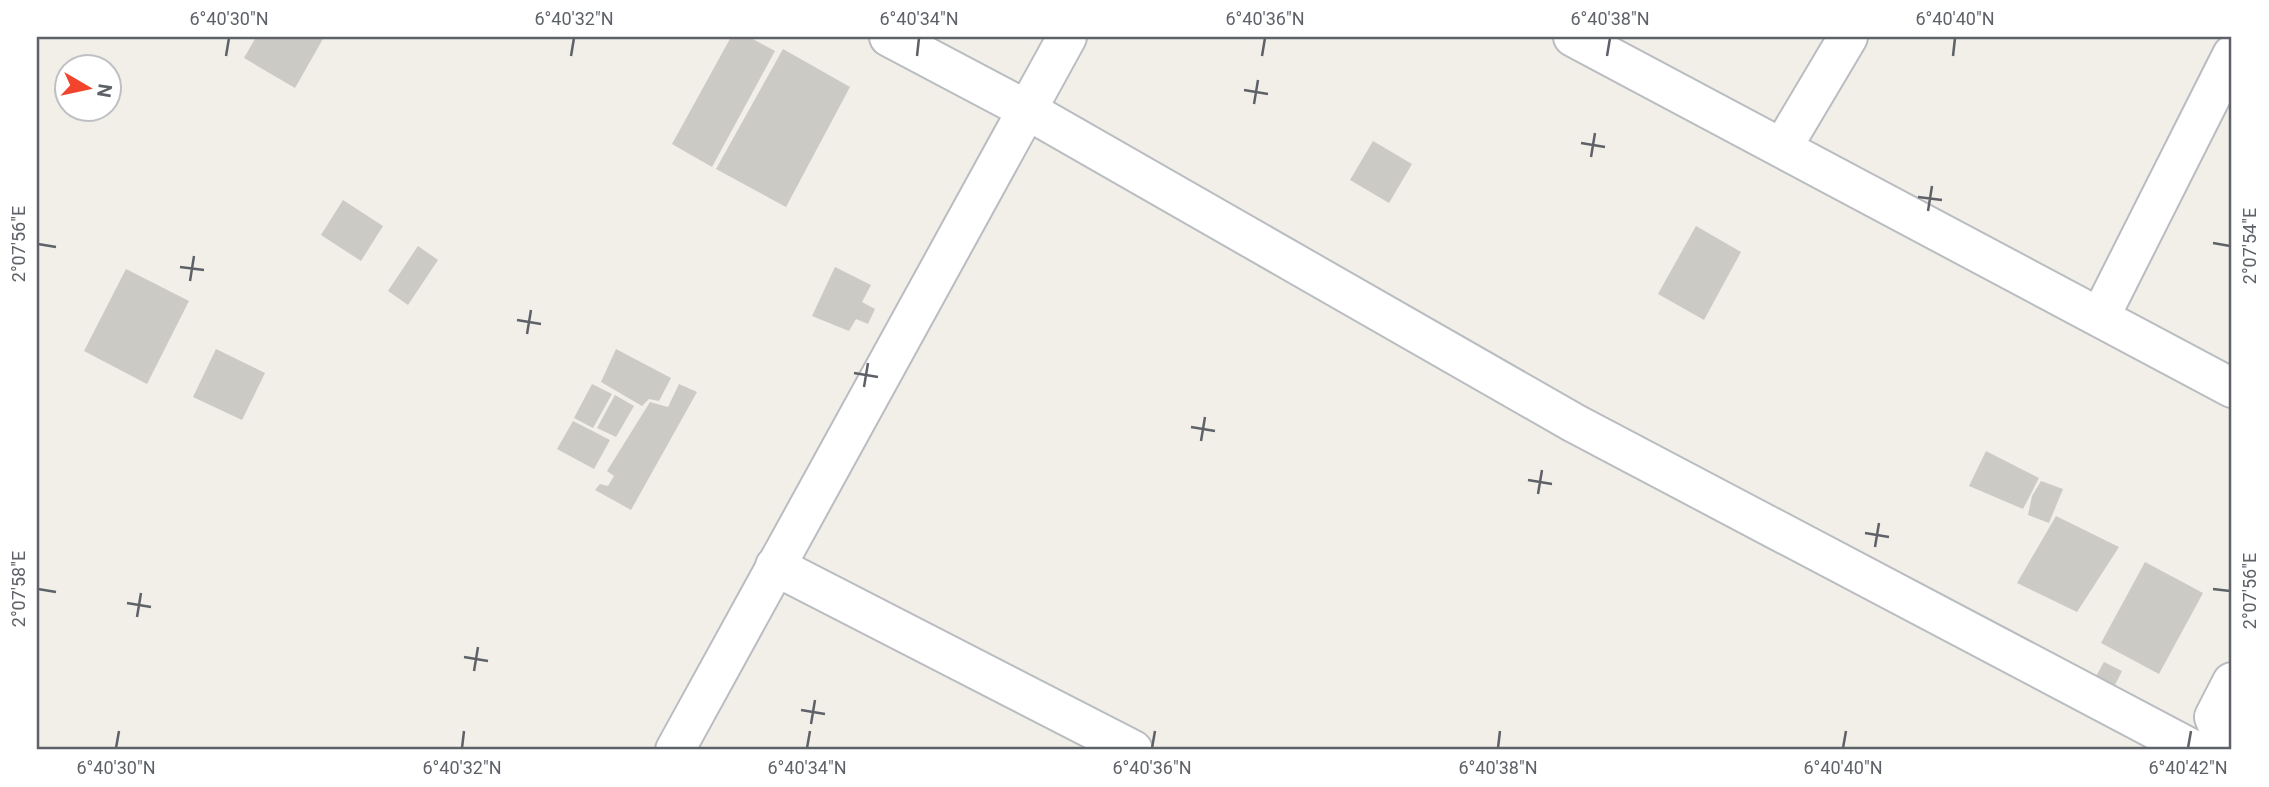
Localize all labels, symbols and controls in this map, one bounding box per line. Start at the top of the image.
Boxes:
text: 6°40'30"N [189,8,269,29]
text: 6°40'32"N [534,8,614,29]
text: 6°40'34"N [879,8,959,29]
text: 6°40'36"N [1225,8,1305,29]
text: 6°40'38"N [1570,8,1650,29]
text: 6°40'40"N [1915,8,1995,29]
north arrow [52,52,122,122]
text: N [92,82,117,99]
text: 2°07'56"E [8,206,29,282]
text: 2°07'54"E [2239,208,2260,284]
text: 2°07'58"E [8,551,29,627]
text: 2°07'56"E [2239,553,2260,629]
text: 6°40'30"N [76,757,156,778]
text: 6°40'32"N [422,757,502,778]
text: 6°40'34"N [767,757,847,778]
text: 6°40'36"N [1112,757,1192,778]
text: 6°40'38"N [1458,757,1538,778]
text: 6°40'40"N [1803,757,1883,778]
text: 6°40'42"N [2148,757,2228,778]

